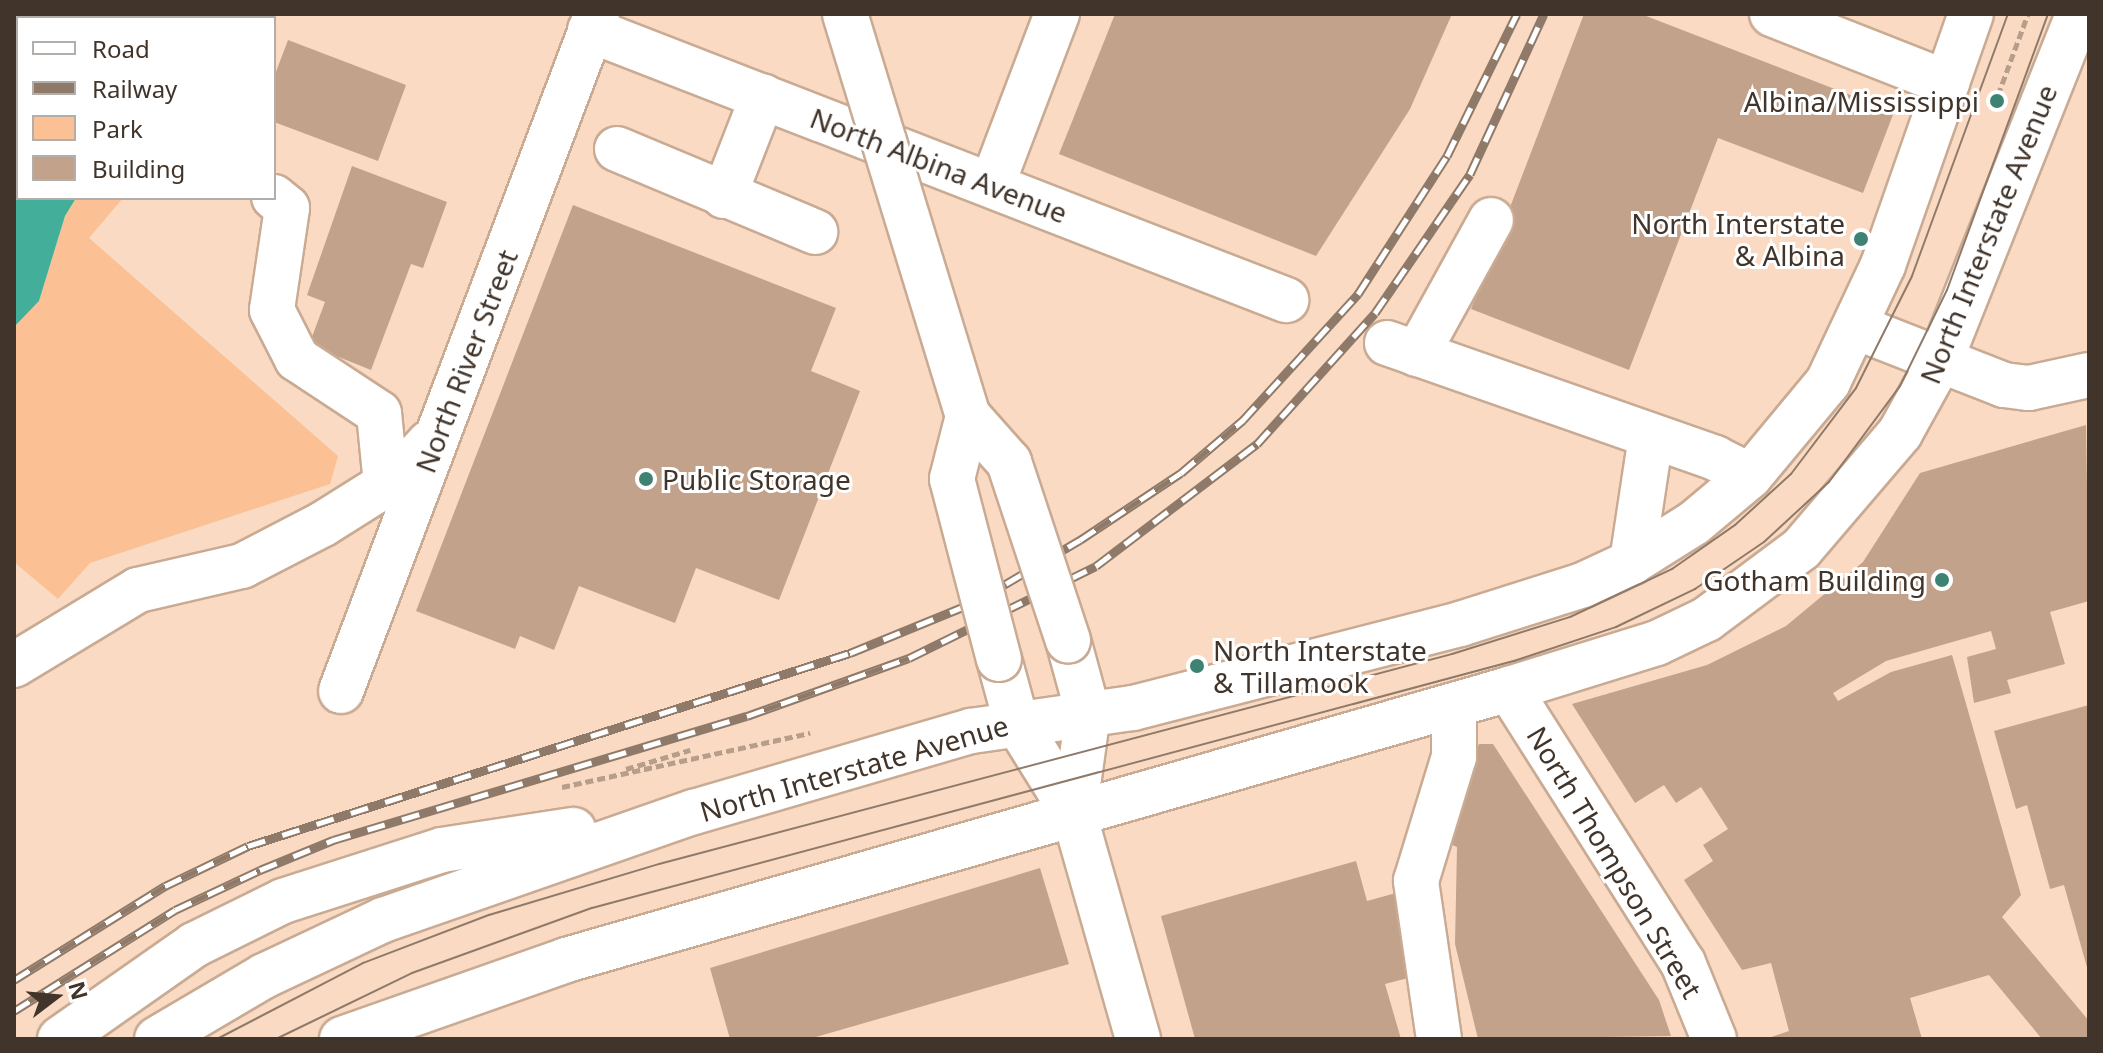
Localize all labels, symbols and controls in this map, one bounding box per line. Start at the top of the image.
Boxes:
legend [16,16,276,200]
text: Road [92,32,150,65]
text: Railway [92,72,177,105]
street label: North Interstate Avenue [1913,80,2063,388]
place label: Albina/Mississippi [1744,84,1979,118]
marker: Albina/Mississippi [1986,90,2008,112]
street label: North Albina Avenue [806,100,1072,230]
text: Park [92,112,143,145]
text: Building [92,152,185,185]
place label: North Interstate & Albina [1631,206,1845,272]
marker: North Interstate & Albina [1852,230,1870,248]
street label: North River Street [408,245,524,477]
place label: Public Storage [662,462,851,496]
marker: Public Storage [637,470,655,488]
place label: Gotham Building [1703,563,1926,597]
marker: Gotham Building [1933,571,1951,589]
place label: North Interstate & Tillamook [1213,633,1427,699]
marker: North Interstate & Tillamook [1188,657,1206,675]
street label: North Interstate Avenue [696,708,1012,828]
street label: North Thompson Street [1521,720,1709,1004]
north arrow [16,957,96,1037]
text: N [62,978,96,1003]

